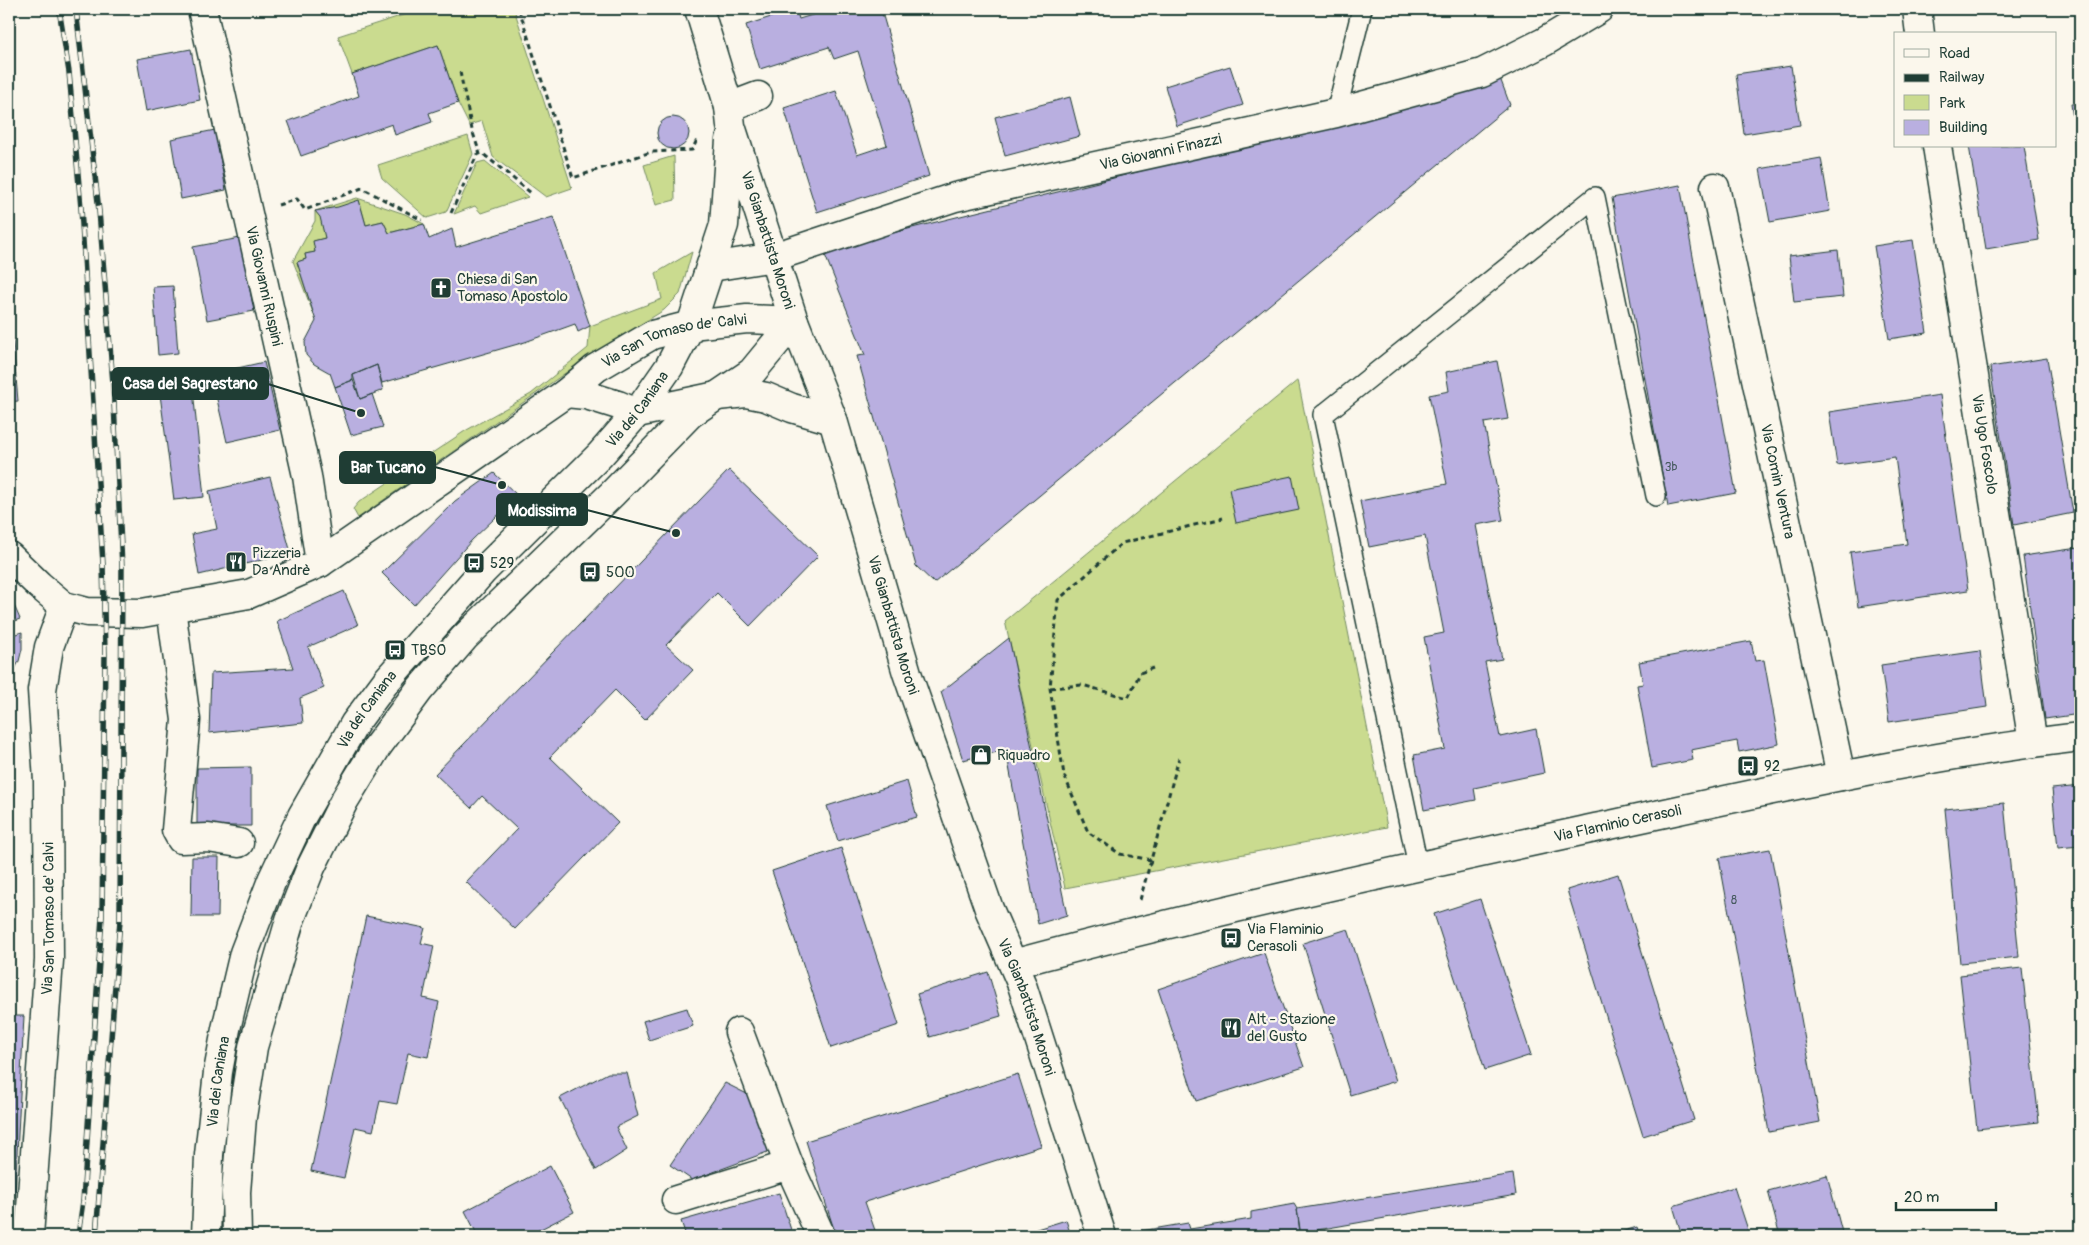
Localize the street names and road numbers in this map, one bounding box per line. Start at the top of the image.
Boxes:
street label: Via Giovanni Finazzi [1098,129,1224,175]
street label: Via Gianbattista Moroni [736,169,799,312]
street label: Via Giovanni Ruspini [241,224,287,348]
street label: Via San Tomaso de' Calvi [598,310,748,372]
street label: Via dei Caniana [602,368,673,452]
street label: Via Ugo Foscolo [1967,393,2002,496]
street label: Via Comin Ventura [1756,422,1799,541]
street label: Via Gianbattista Moroni [863,553,923,698]
street label: Via dei Caniana [333,667,401,752]
street label: Via Flaminio Cerasoli [1552,801,1684,847]
street label: Via San Tomaso de' Calvi [37,842,59,996]
street label: Via Gianbattista Moroni [993,936,1059,1078]
street label: Via dei Caniana [203,1035,234,1128]

